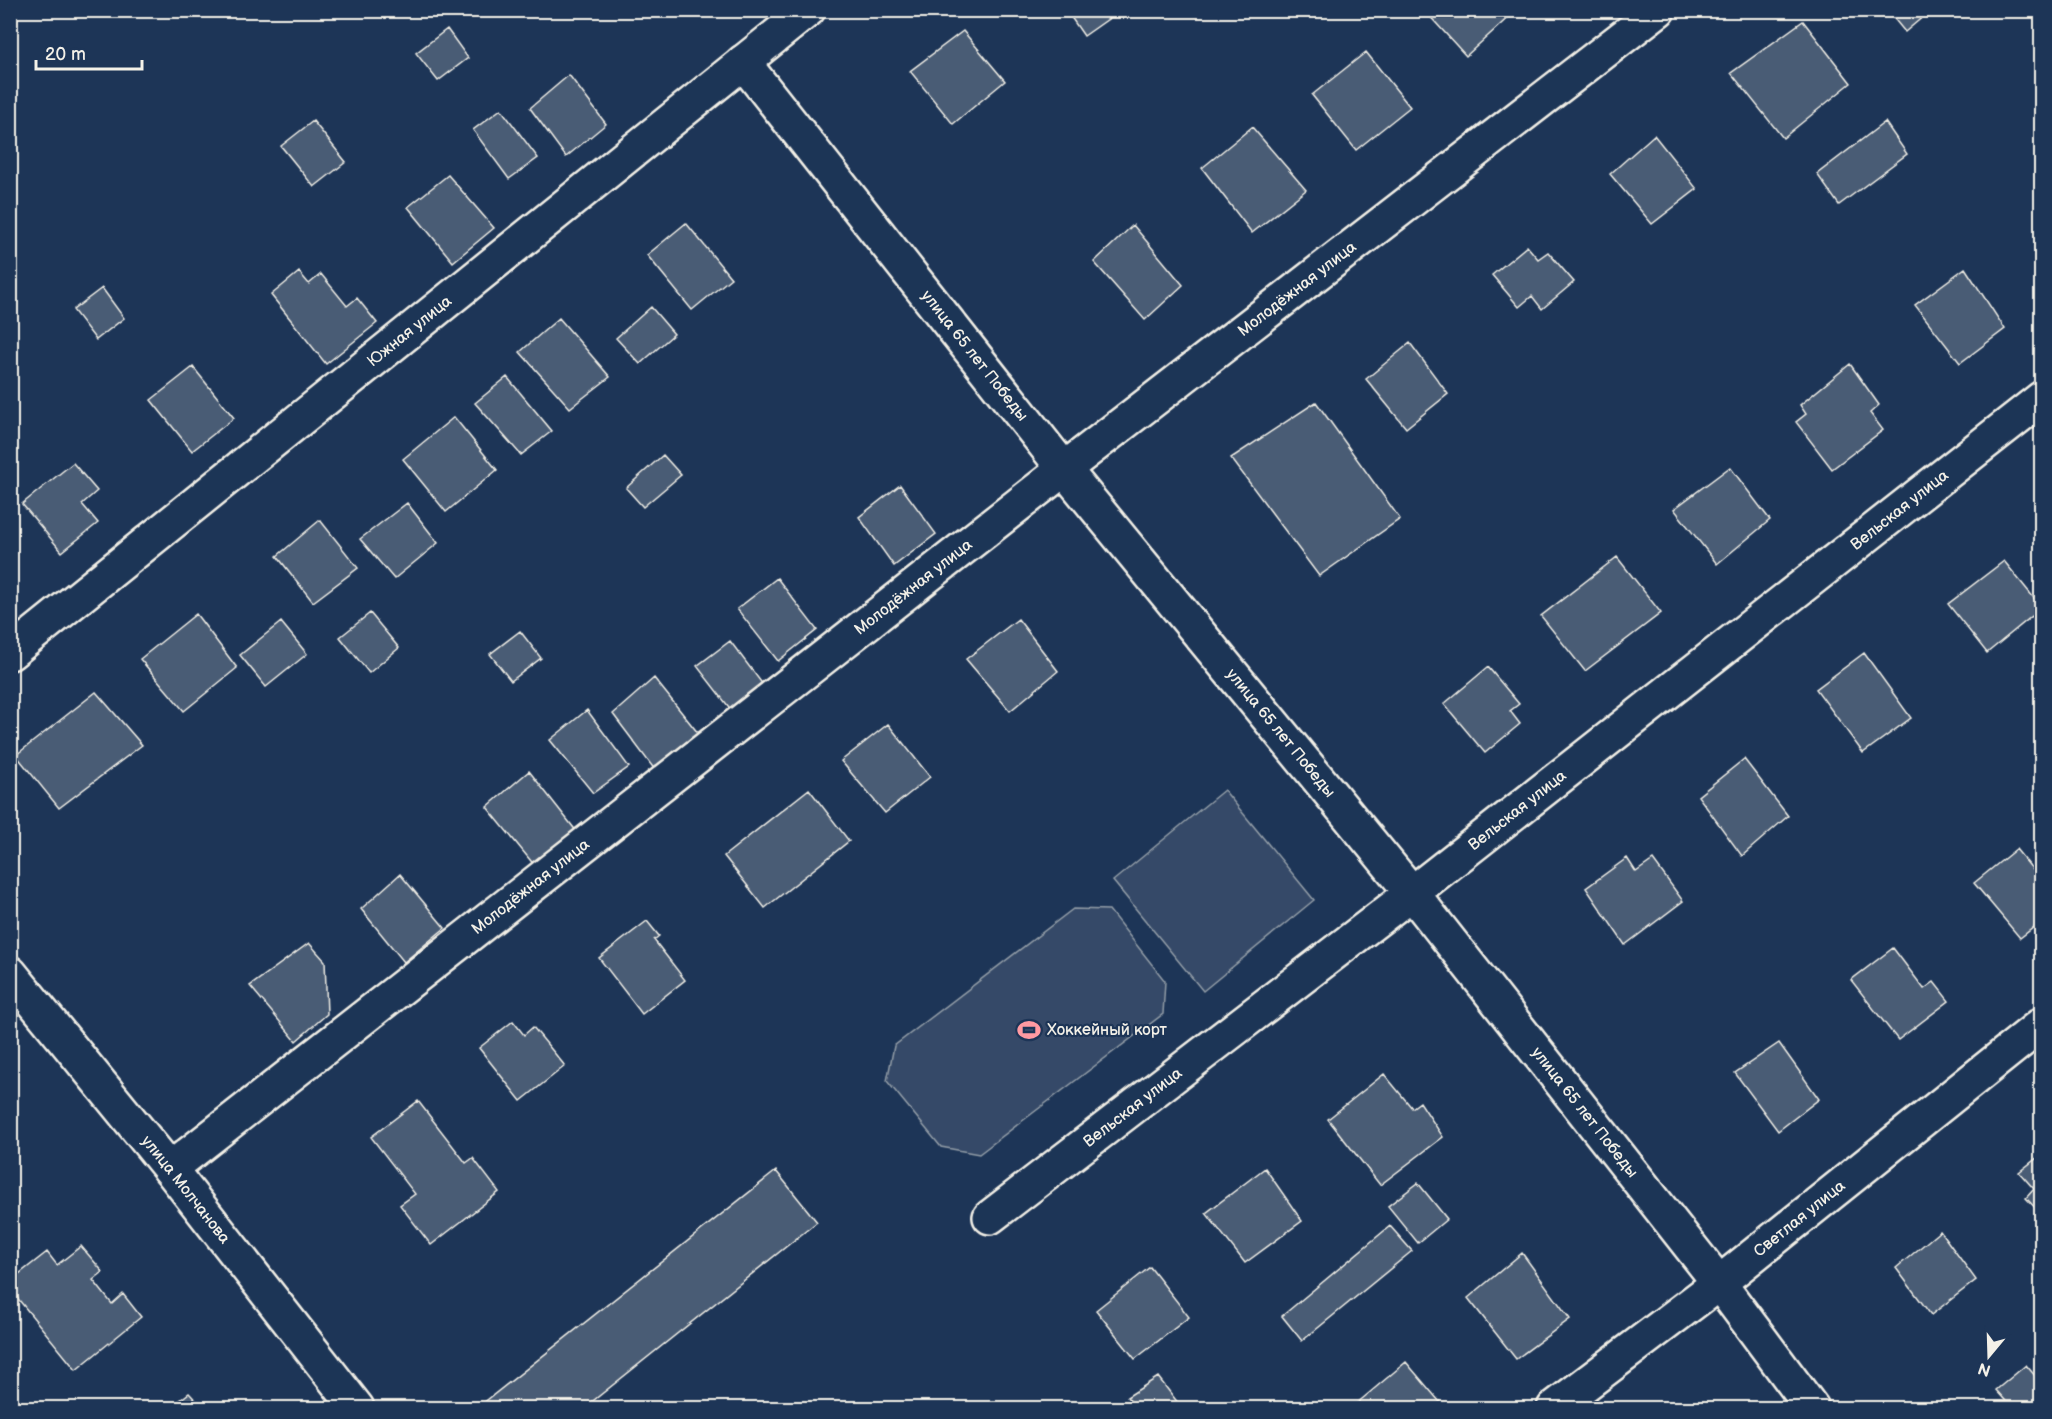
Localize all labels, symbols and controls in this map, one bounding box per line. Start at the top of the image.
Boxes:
scale bar [36,33,142,71]
text: 20 m [45,44,86,65]
street label: Молодёжная улица [1234,237,1360,341]
street label: улица 65 лет Победы [917,287,1032,425]
street label: Южная улица [363,291,456,371]
street label: Вельская улица [1847,465,1953,554]
street label: Молодёжная улица [851,535,976,639]
street label: улица 65 лет Победы [1222,665,1339,801]
street label: Вельская улица [1465,766,1571,855]
street label: Молодёжная улица [468,834,594,939]
sports icon: Хоккейный корт [1016,1017,1042,1043]
place label: Хоккейный корт [1047,1021,1167,1040]
street label: улица 65 лет Победы [1527,1043,1642,1181]
street label: Вельская улица [1080,1063,1186,1151]
street label: улица Молчанова [137,1132,235,1248]
street label: Светлая улица [1750,1176,1849,1261]
north arrow [1959,1326,2019,1386]
text: N [1976,1358,1993,1380]

